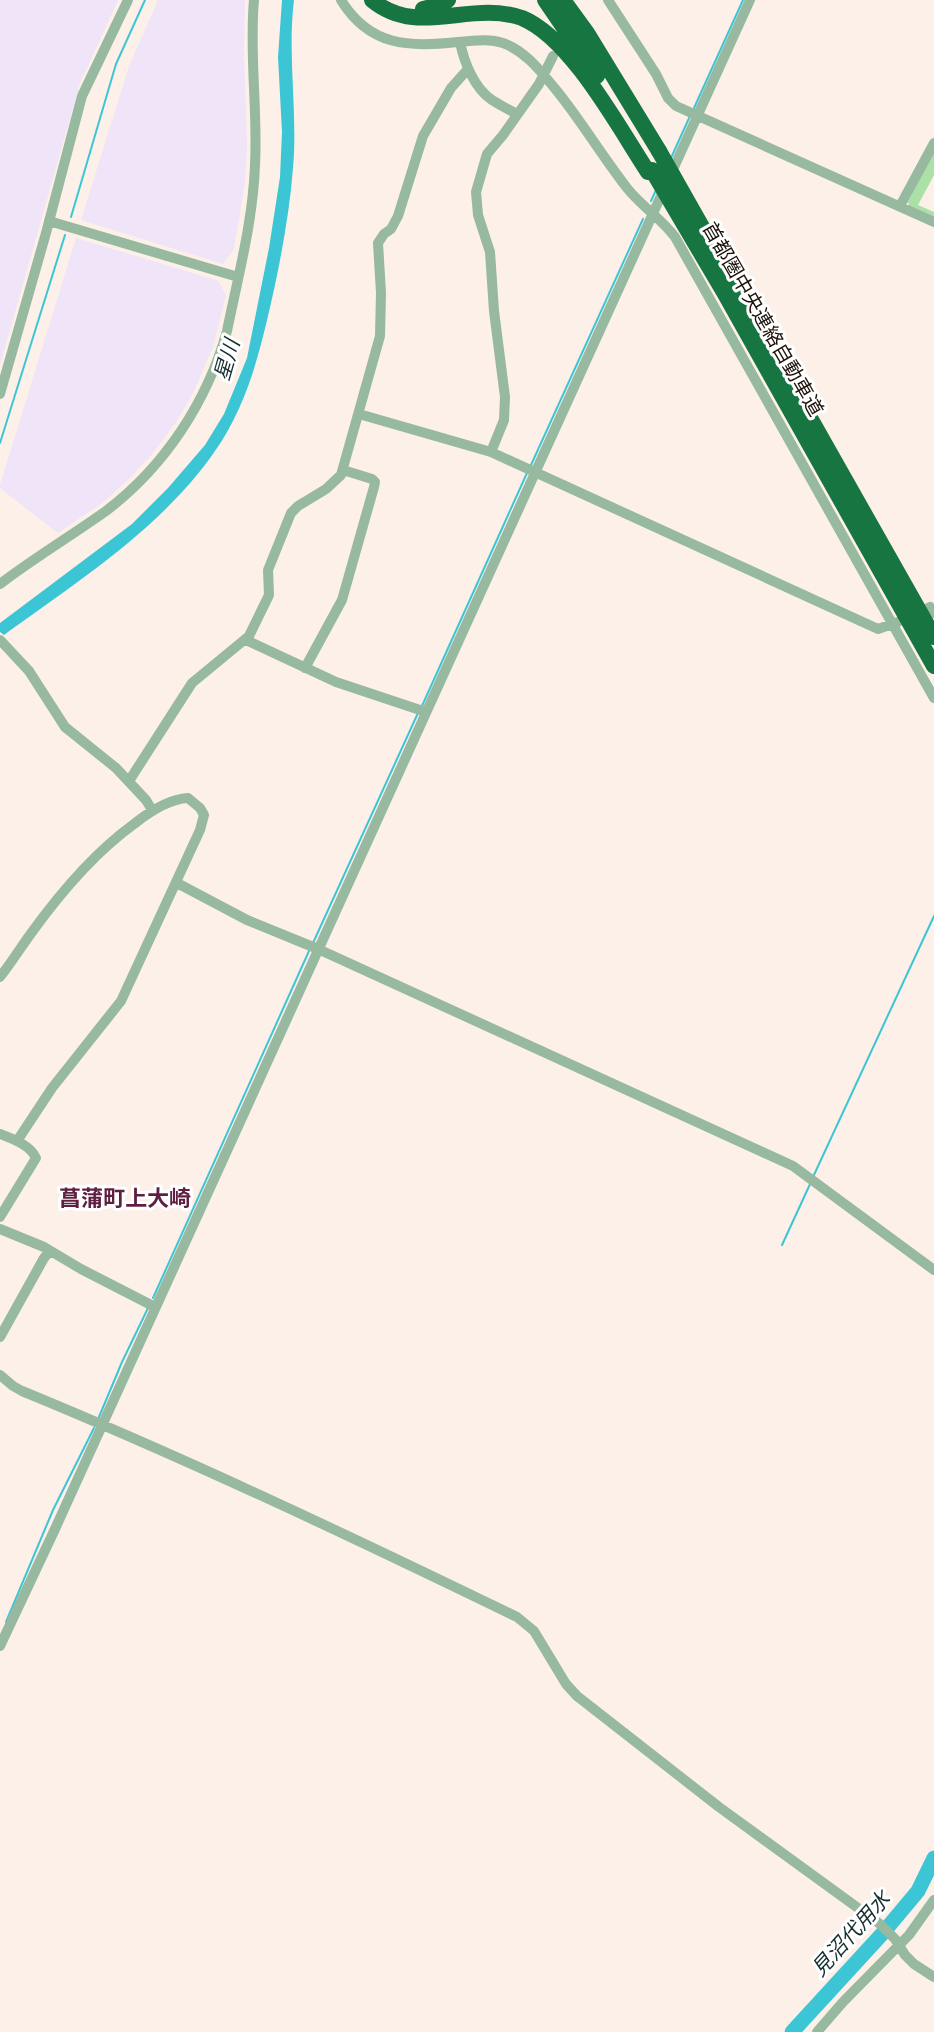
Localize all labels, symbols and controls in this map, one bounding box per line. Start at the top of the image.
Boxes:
street label: 首都圏中央連絡自動車道 [697,217,830,421]
water label: 星川 [207,334,247,384]
district label: 菖蒲町上大崎 [59,1183,191,1213]
water label: 見沼代用水 [805,1883,898,1982]

